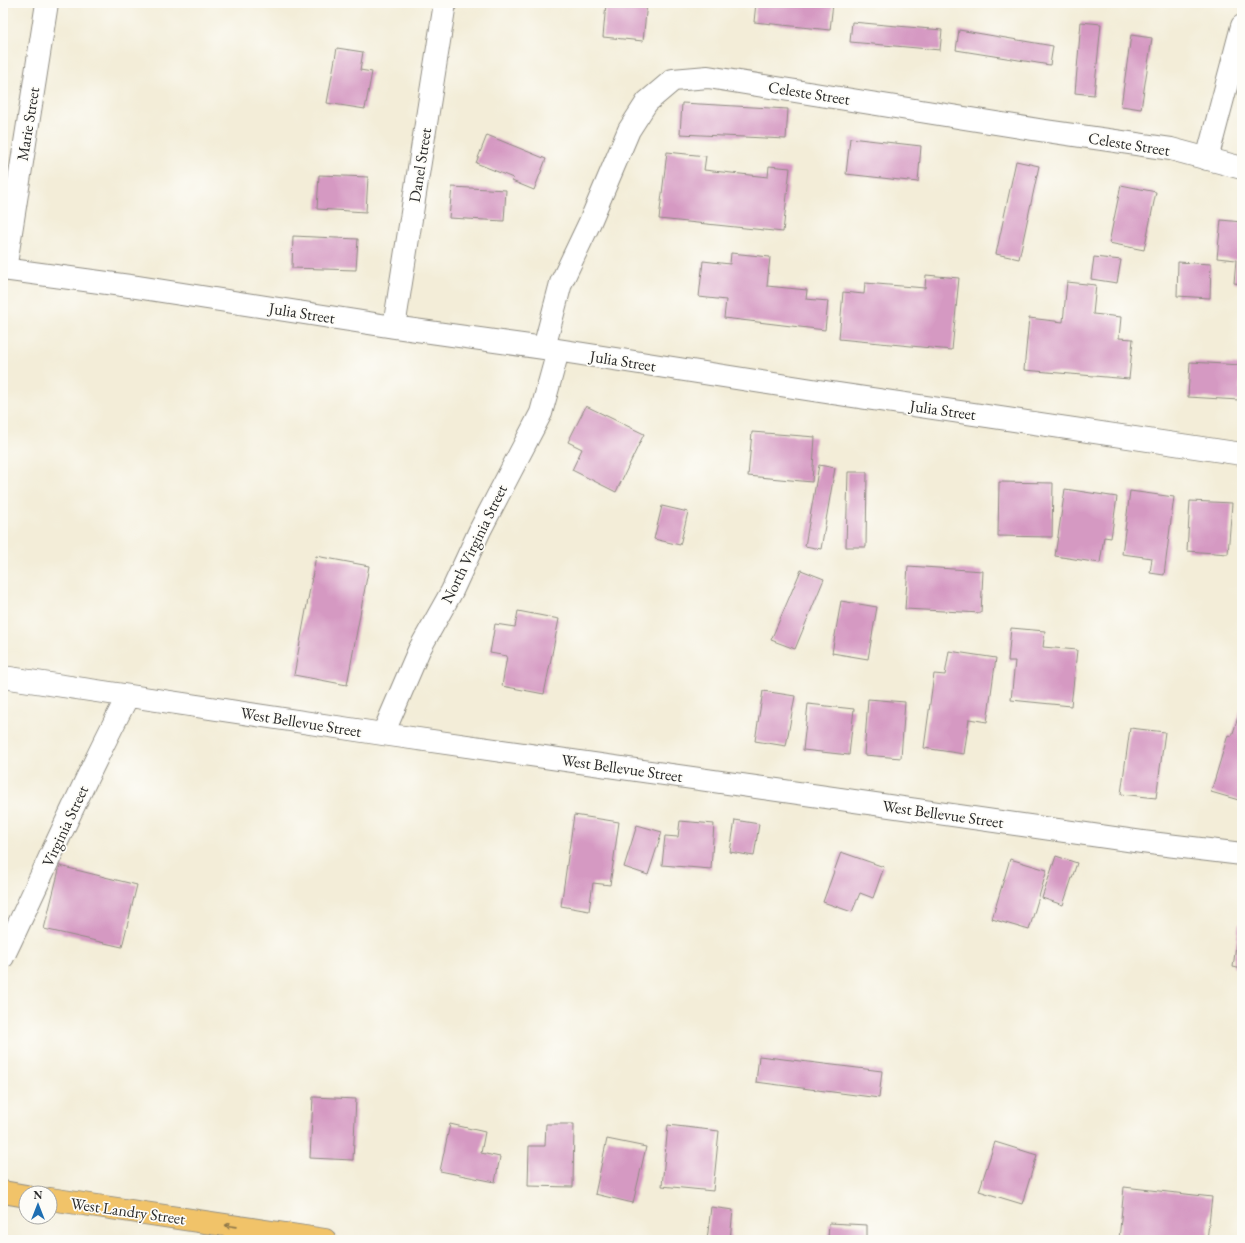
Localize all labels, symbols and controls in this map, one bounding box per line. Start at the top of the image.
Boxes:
street label: Celeste Street [767,76,851,110]
street label: Marie Street [12,86,44,162]
street label: Danel Street [404,126,436,204]
street label: Celeste Street [1087,127,1171,161]
street label: Julia Street [266,297,336,329]
street label: Julia Street [587,345,657,377]
street label: Julia Street [907,395,977,425]
street label: North Virginia Street [436,481,512,607]
street label: West Bellevue Street [239,702,363,742]
street label: West Bellevue Street [560,749,684,787]
street label: Virginia Street [37,782,93,870]
street label: West Bellevue Street [881,795,1005,833]
north arrow [18,1185,58,1225]
text: N [34,1188,43,1202]
street label: West Landry Street [69,1193,187,1229]
one-way arrow [225,1222,238,1230]

